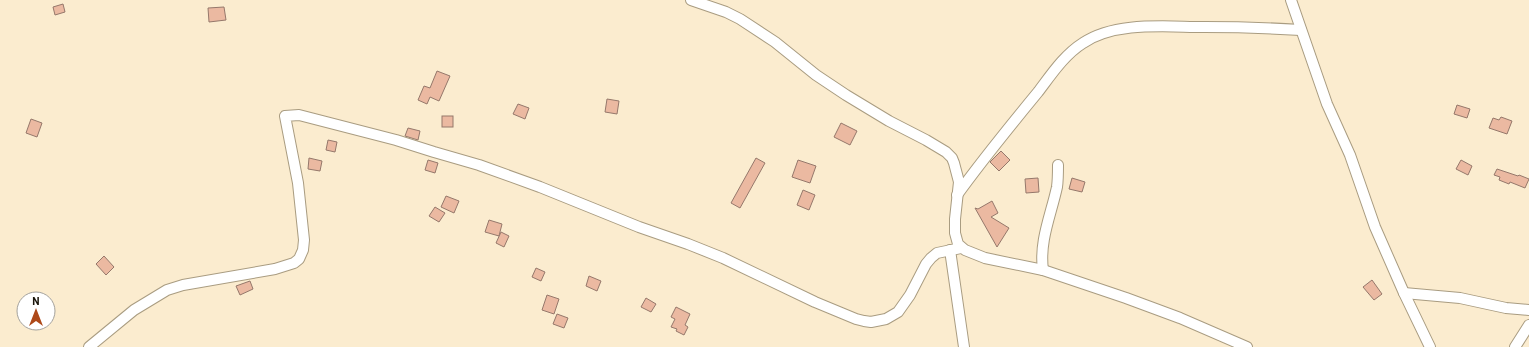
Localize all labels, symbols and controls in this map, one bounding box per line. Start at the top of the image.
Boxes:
north arrow [16,291,56,331]
text: N [32,294,40,307]

